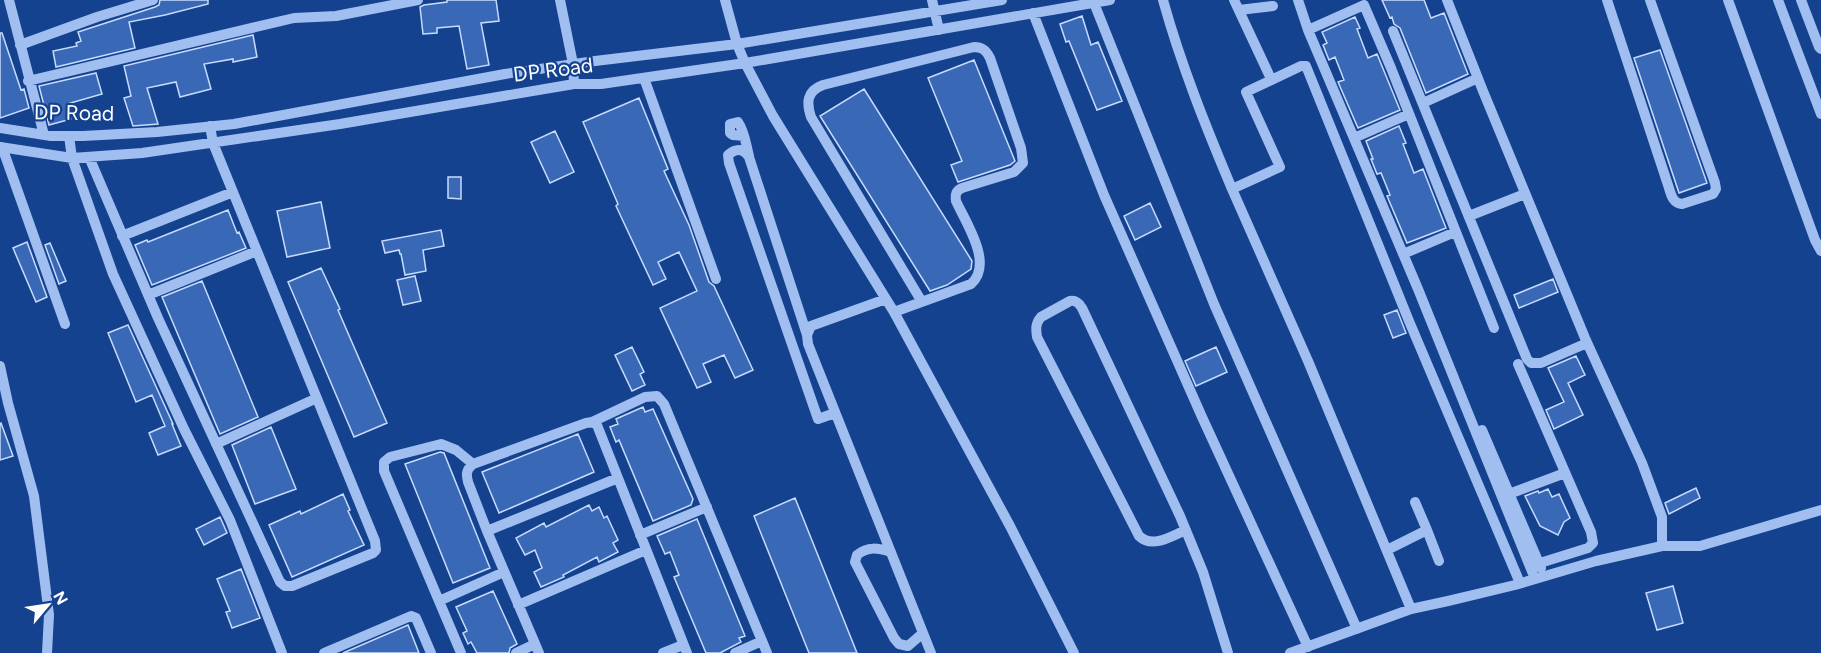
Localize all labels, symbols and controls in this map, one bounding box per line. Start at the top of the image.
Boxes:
street label: DP Road [512,52,594,87]
street label: DP Road [34,99,114,126]
north arrow [18,575,78,635]
text: N [49,588,72,608]

